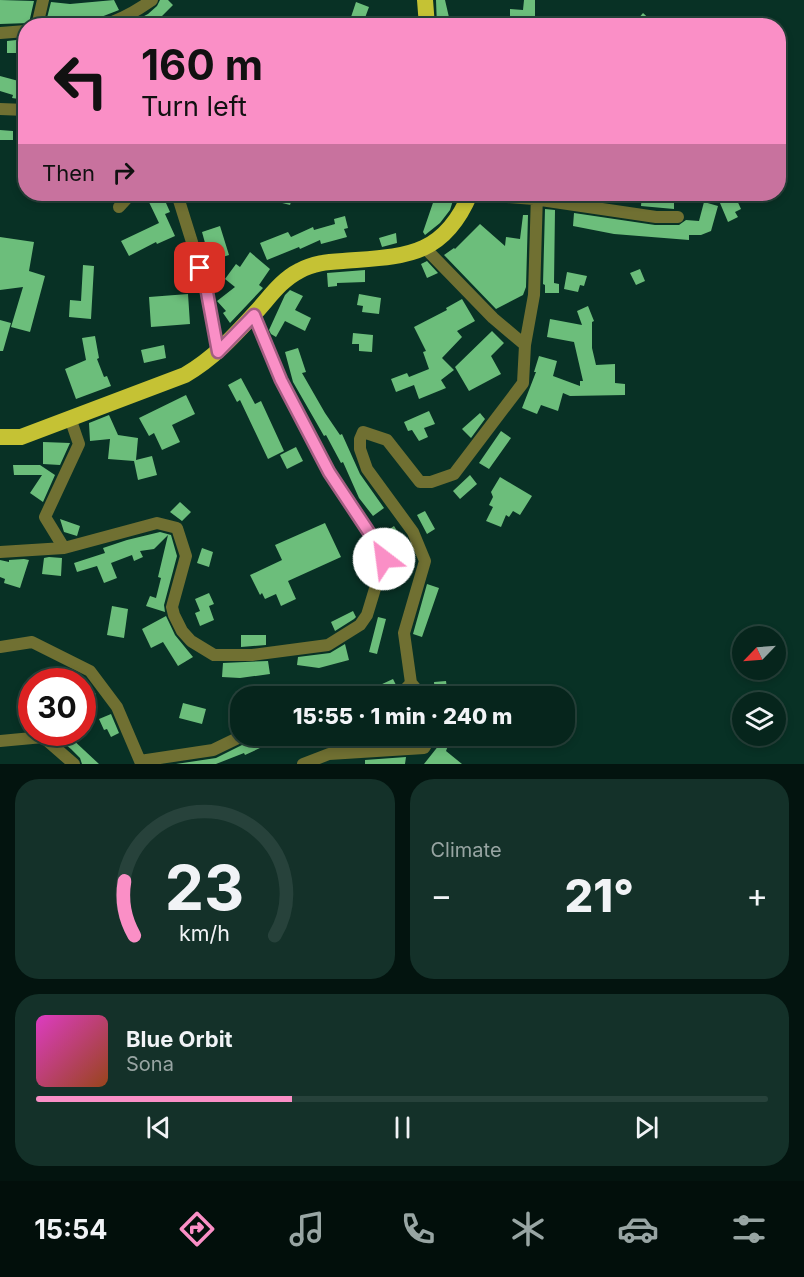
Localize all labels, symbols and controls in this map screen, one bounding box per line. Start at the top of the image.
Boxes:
text: 160 m [141,39,263,90]
icon: left [42,42,120,120]
text: Turn left [141,90,247,123]
icon: right [107,156,140,189]
text: Then [42,160,95,186]
pin [174,242,225,293]
icon: arrive [183,251,216,284]
position arrow [352,527,416,591]
north arrow [732,626,786,680]
map controls [732,626,786,746]
speed limit sign: 30 [18,668,96,746]
button: layers [732,692,786,746]
text: 15:55 · 1 min · 240 m [293,703,512,729]
text: Climate [431,838,502,862]
text: 23 [165,850,245,925]
text: 21° [565,868,634,923]
text: − [431,875,452,915]
text: + [746,875,768,915]
text: km/h [179,920,230,946]
text: Blue Orbit [126,1026,233,1052]
text: Sona [126,1052,174,1076]
icon: previous [142,1111,175,1144]
icon: pause [386,1111,419,1144]
icon: next [630,1111,663,1144]
icon: directions [176,1208,218,1250]
icon: music [286,1208,328,1250]
icon: phone [397,1208,439,1250]
icon: climate [507,1208,549,1250]
icon: car [617,1208,659,1250]
icon: filters [728,1208,770,1250]
text: 15:54 [34,1213,108,1246]

